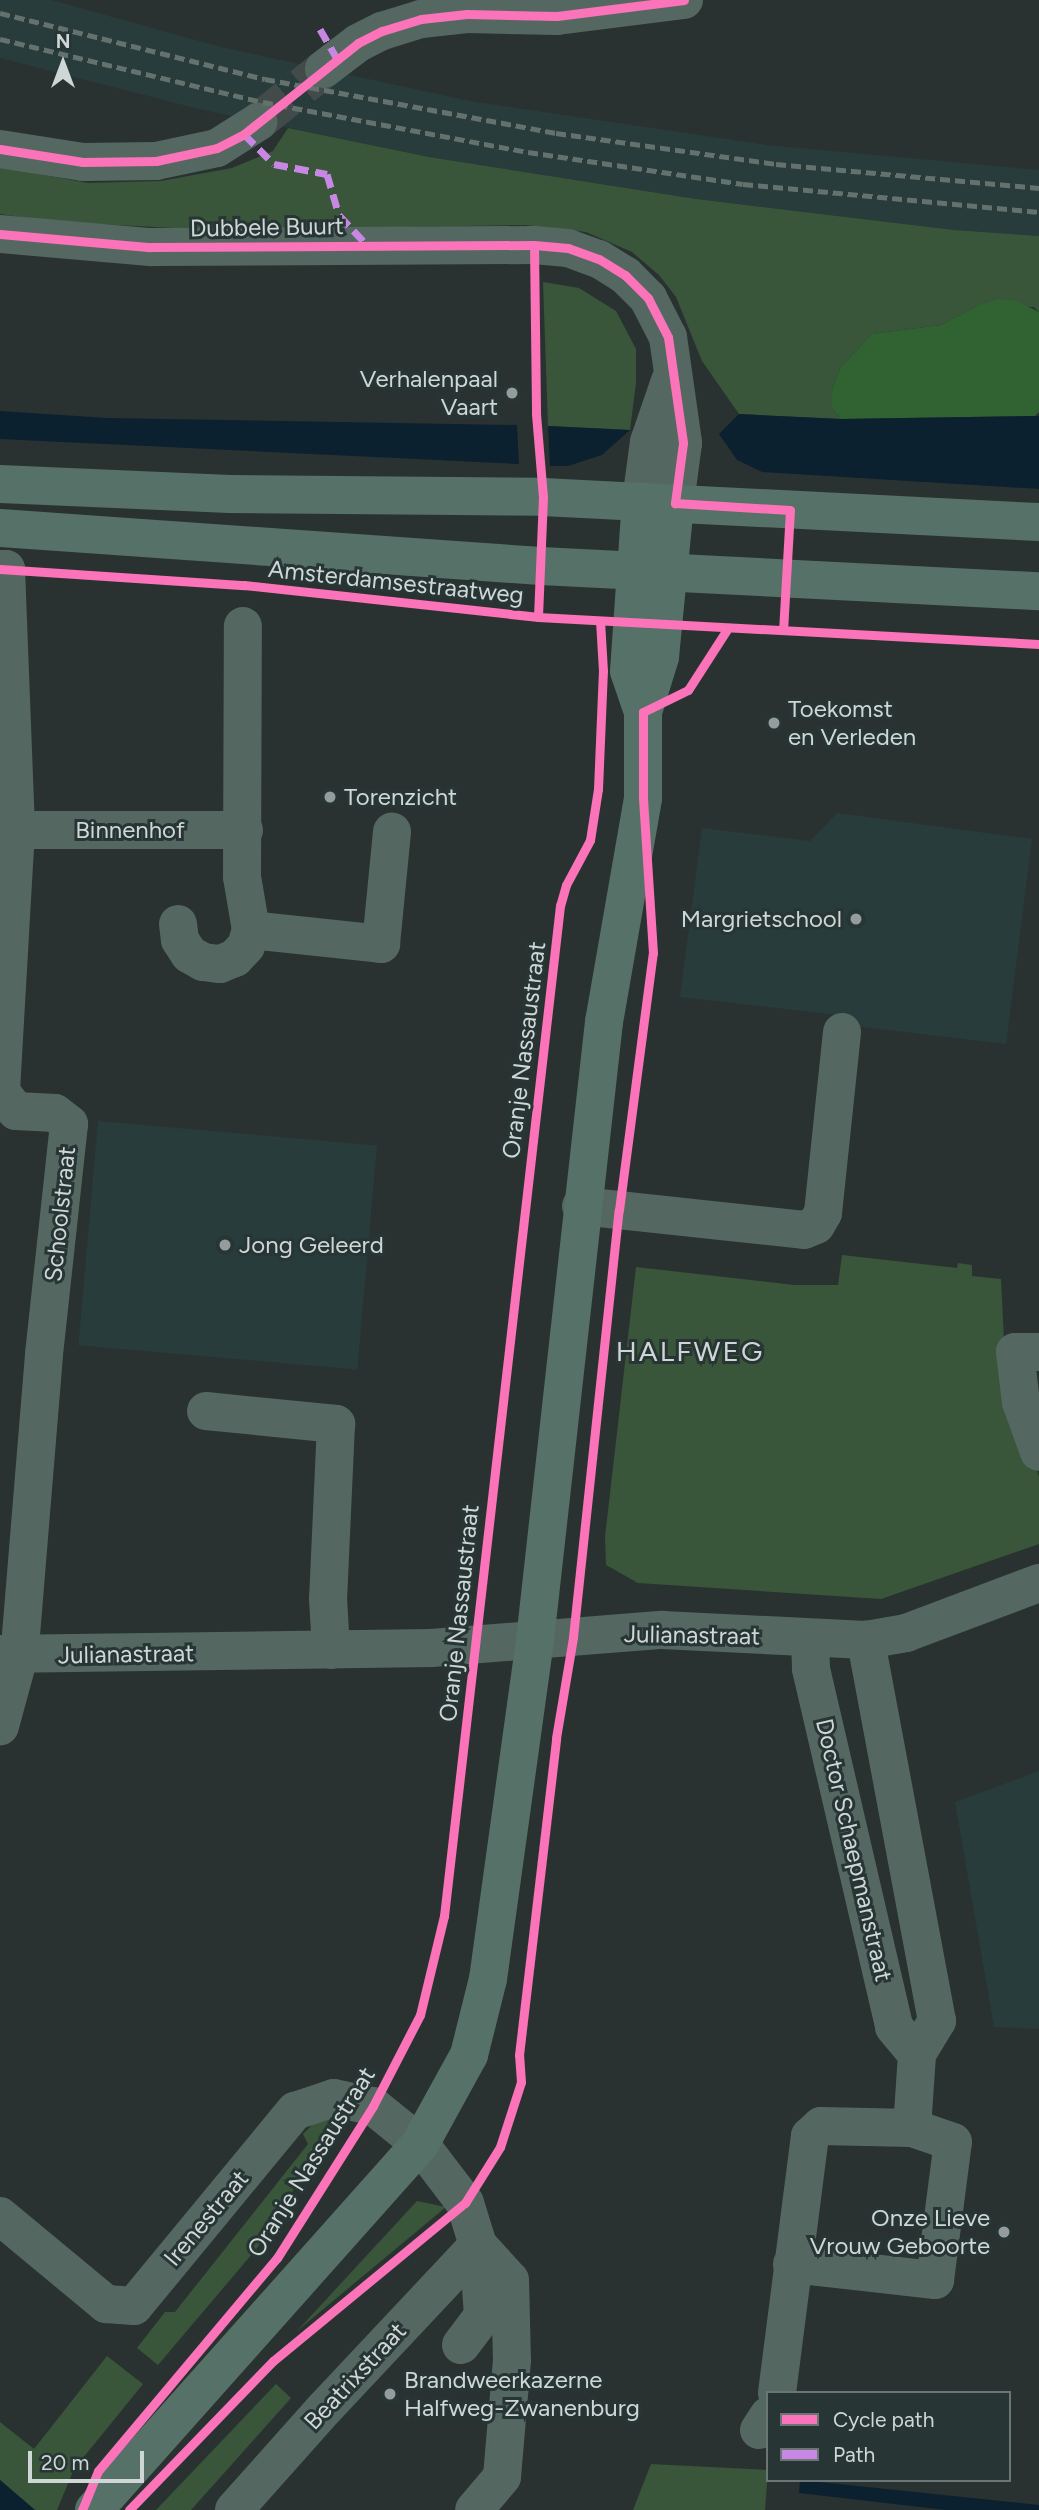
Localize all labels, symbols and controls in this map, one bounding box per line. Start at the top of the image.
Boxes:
north arrow [28,28,98,98]
text: N [56,30,70,53]
street label: Dubbele Buurt [190,211,344,243]
place label: Verhalenpaal Vaart [360,365,498,421]
marker: Verhalenpaal Vaart [504,385,520,401]
street label: Amsterdamsestraatweg [267,554,525,610]
place label: Toekomst en Verleden [788,695,916,751]
marker: Toekomst en Verleden [766,715,782,731]
place label: Torenzicht [344,783,457,811]
marker: Torenzicht [322,789,338,805]
street label: Binnenhof [75,816,185,844]
place label: Margrietschool [681,905,842,933]
marker: Margrietschool [848,911,864,927]
street label: Oranje Nassaustraat [496,940,552,1160]
street label: Schoolstraat [39,1145,81,1283]
place label: Jong Geleerd [239,1231,384,1259]
marker: Jong Geleerd [217,1237,233,1253]
district label: HALFWEG [617,1334,763,1368]
street label: Oranje Nassaustraat [433,1503,485,1723]
street label: Julianastraat [624,1619,760,1651]
street label: Julianastraat [58,1638,194,1670]
street label: Doctor Schaepmanstraat [810,1716,898,1984]
street label: Oranje Nassaustraat [241,2062,381,2262]
street label: Irenestraat [158,2164,254,2272]
place label: Onze Lieve Vrouw Geboorte [810,2204,990,2260]
marker: Onze Lieve Vrouw Geboorte [996,2224,1012,2240]
street label: Beatrixstraat [298,2316,412,2436]
place label: Brandweerkazerne Halfweg-Zwanenburg [404,2366,640,2422]
marker: Brandweerkazerne Halfweg-Zwanenburg [382,2386,398,2402]
legend [766,2391,1011,2482]
text: Cycle path [833,2407,934,2432]
scale bar [32,2436,147,2480]
text: Path [833,2442,875,2467]
text: 20 m [41,2450,89,2475]

